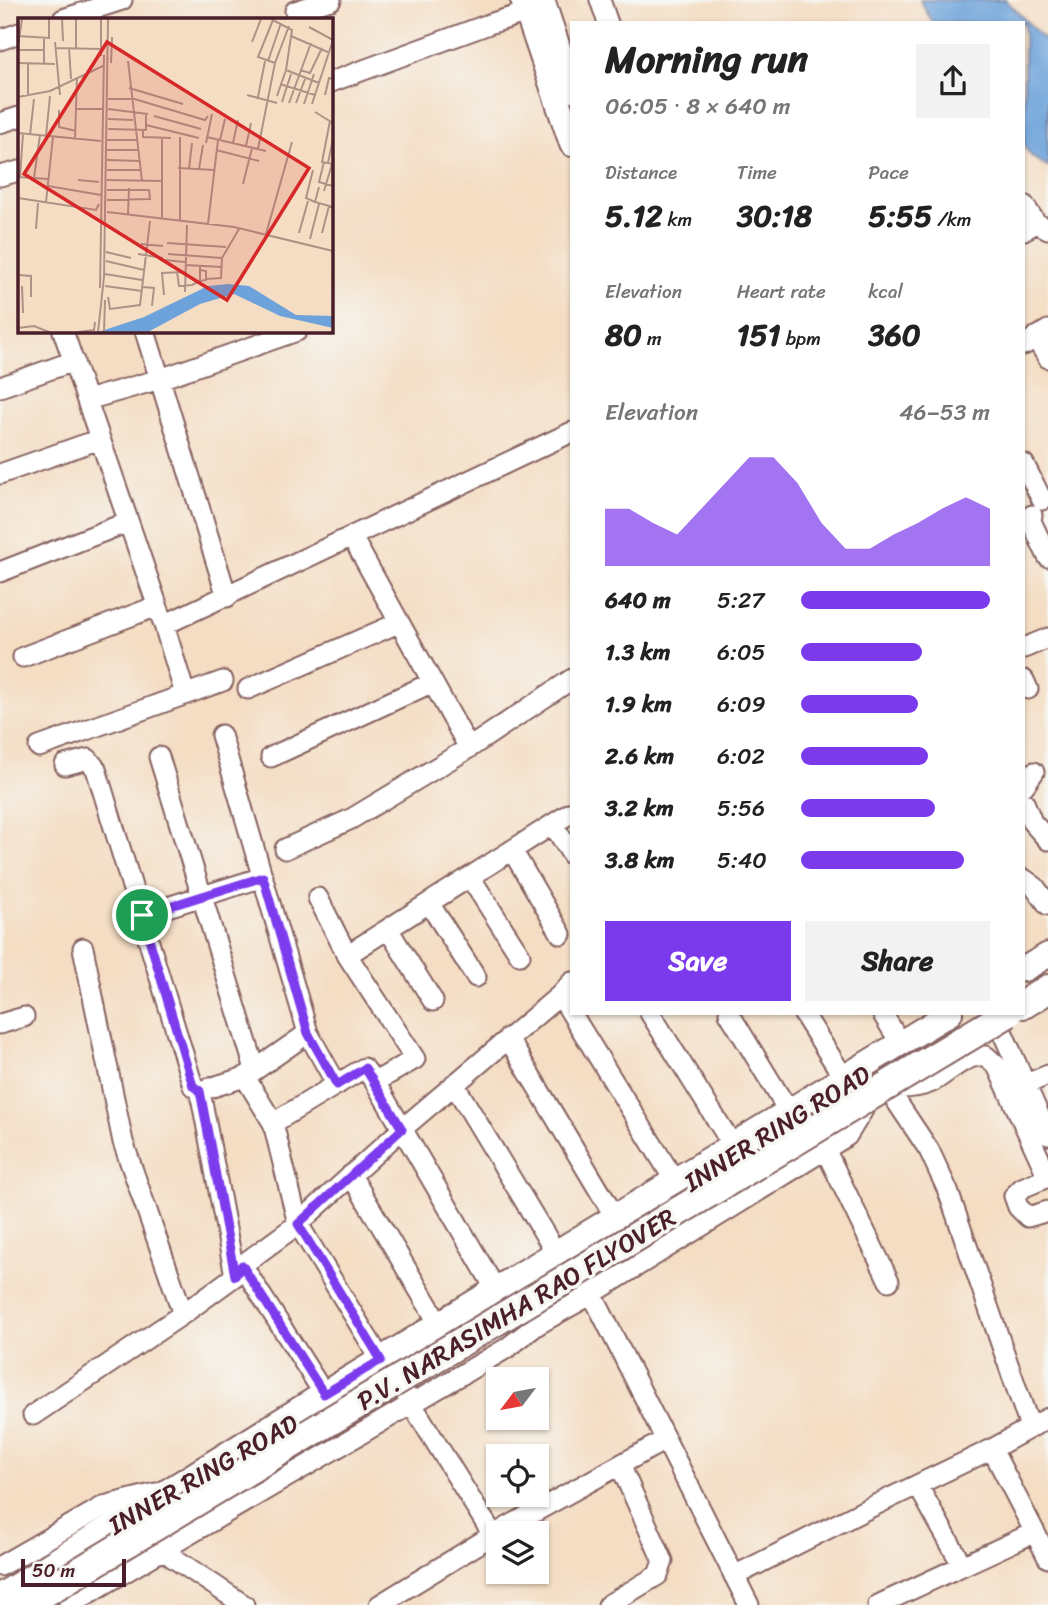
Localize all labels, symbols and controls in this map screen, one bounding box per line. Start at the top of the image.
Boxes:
inset map [18,18,332,332]
text: Morning run [605,26,808,93]
button: share [916,44,990,118]
text: 06:05 · 8 × 640 m [605,86,791,127]
text: Distance [605,156,677,189]
text: Time [737,156,777,189]
text: Pace [868,156,909,189]
text: 5.12 [605,189,663,243]
text: 30:18 [737,189,812,243]
text: 5:55 [868,189,932,243]
text: km [663,203,692,236]
text: /km [932,203,971,236]
text: Elevation [605,275,682,308]
text: Heart rate [737,275,826,308]
text: kcal [868,275,903,308]
text: 80 [605,308,642,362]
text: 151 [737,308,781,362]
text: 360 [868,308,921,362]
text: m [642,322,662,355]
text: bpm [781,322,821,355]
text: Elevation [605,392,698,433]
text: 46–53 m [899,392,990,433]
text: 640 m [605,580,671,621]
text: 5:27 [717,580,764,621]
text: 1.3 km [605,632,670,673]
text: 6:05 [717,632,766,673]
text: 1.9 km [605,684,672,725]
text: 6:09 [717,684,766,725]
text: 2.6 km [605,736,674,777]
text: 6:02 [717,736,765,777]
text: 3.2 km [605,788,674,829]
text: 5:56 [717,788,765,829]
text: 3.8 km [605,840,674,881]
text: 5:40 [717,840,767,881]
pin [112,885,172,945]
icon: arrive [123,896,161,934]
button: Save [605,921,791,1001]
button: Share [805,921,990,1001]
street label: INNER RING ROAD [673,1052,880,1205]
street label: P.V. NARASIMHA RAO FLYOVER [347,1195,685,1423]
north arrow [486,1367,550,1430]
map controls [486,1367,549,1584]
street label: INNER RING ROAD [98,1401,307,1548]
button: locate [486,1444,549,1507]
button: layers [486,1521,549,1584]
text: 50 m [32,1554,75,1587]
scale bar [21,1556,126,1588]

